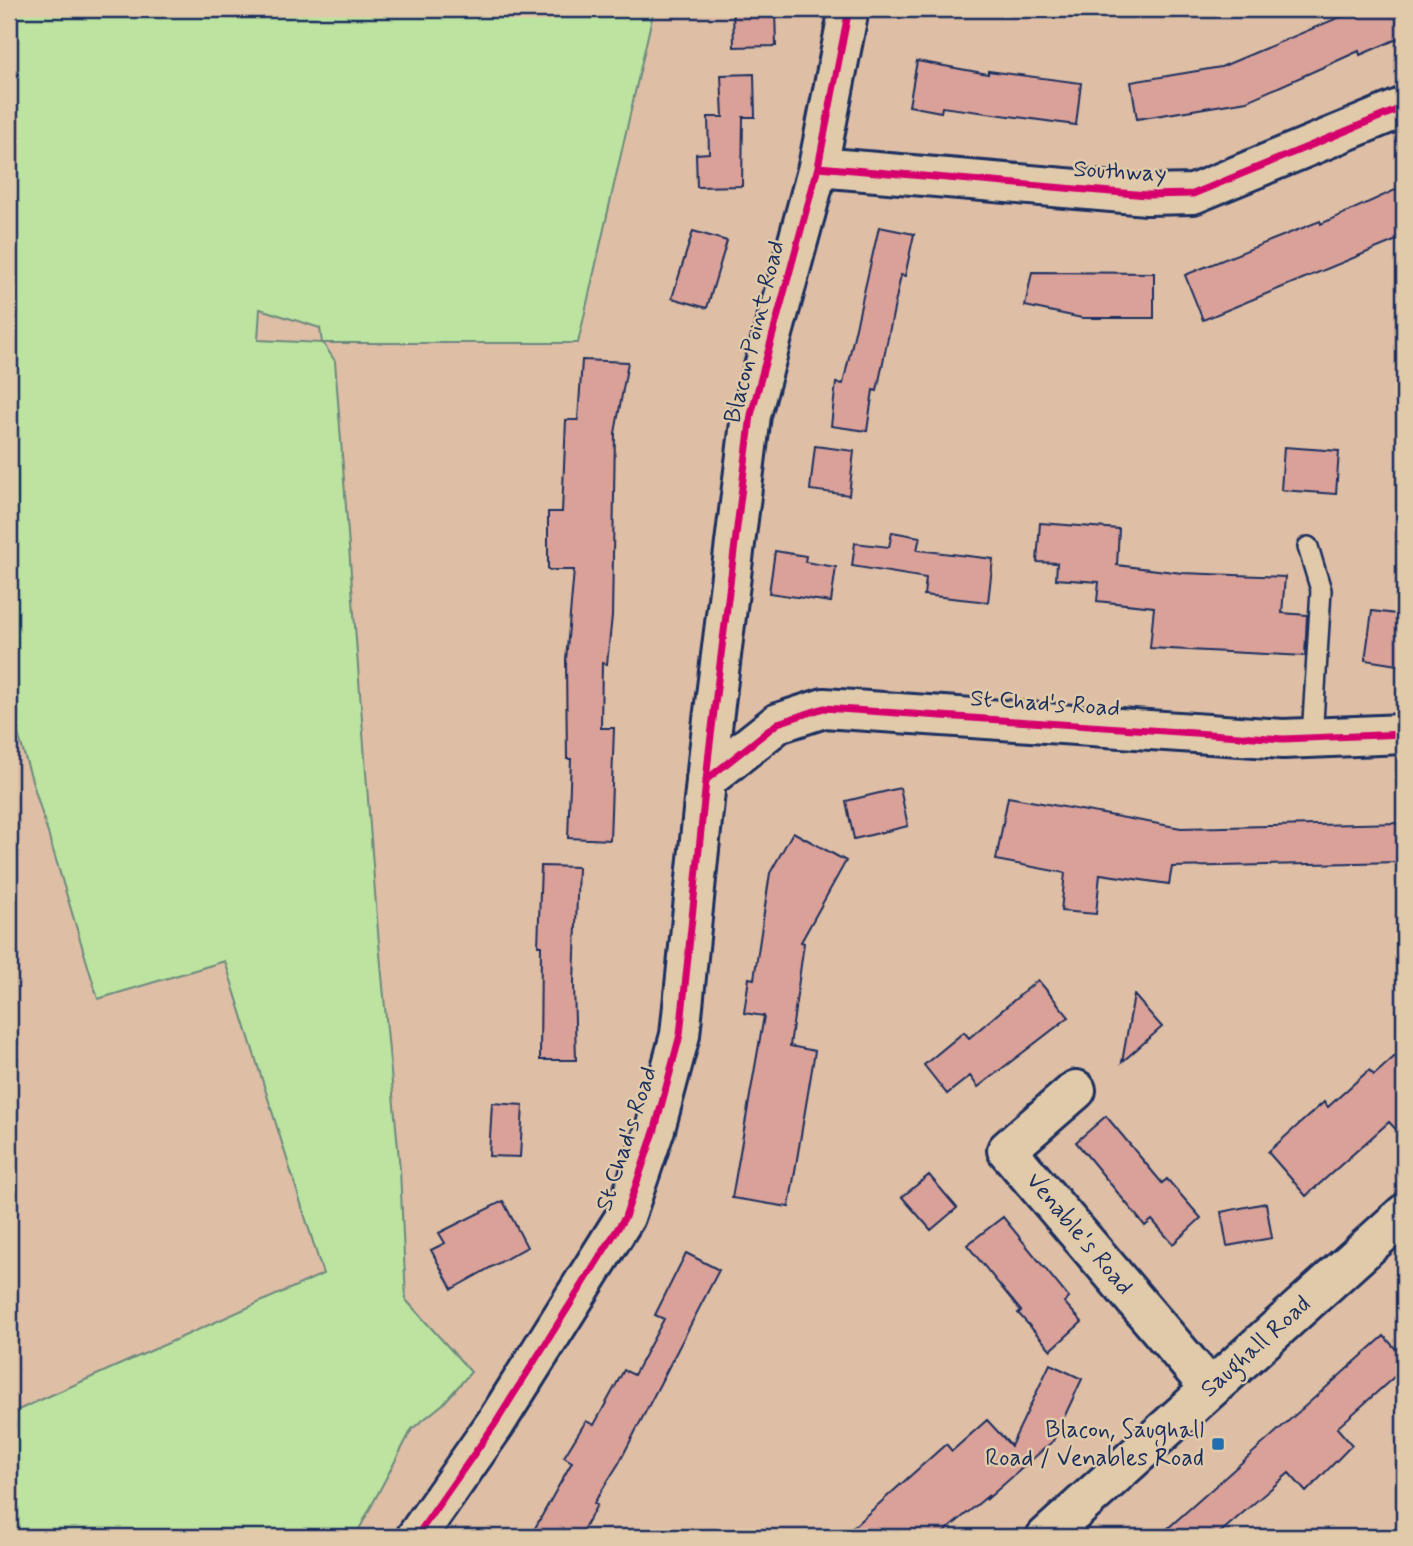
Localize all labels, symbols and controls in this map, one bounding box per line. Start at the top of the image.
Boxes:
street label: Southway [1073,154,1167,190]
street label: Blacon Point Road [717,238,793,426]
street label: St Chad's Road [969,683,1121,725]
street label: St Chad's Road [589,1063,665,1215]
street label: Venable's Road [1019,1166,1139,1302]
street label: Saughall Road [1194,1289,1320,1407]
place label: Blacon, Saughall Road / Venables Road [985,1415,1204,1474]
marker: Blacon, Saughall Road / Venables Road [1210,1436,1226,1452]

